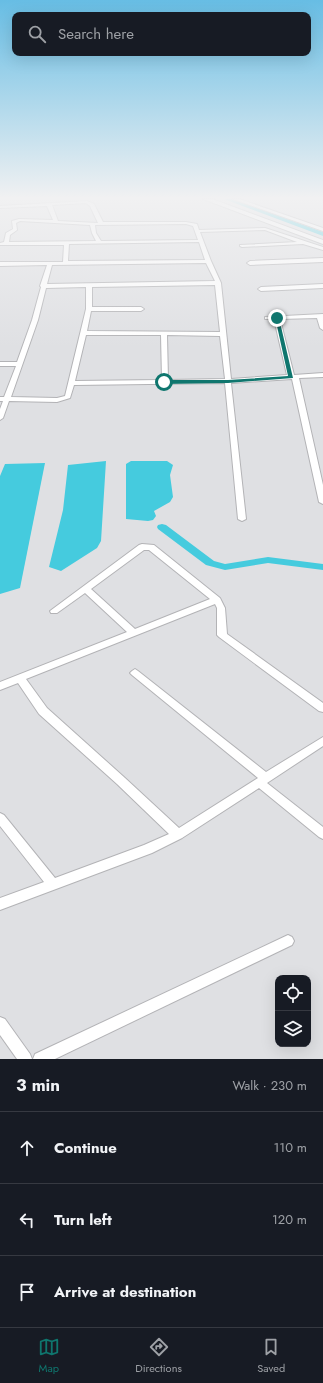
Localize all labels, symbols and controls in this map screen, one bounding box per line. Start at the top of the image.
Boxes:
search box [12,12,311,56]
icon: search [26,23,48,45]
text: Search here [58,23,134,45]
route end [268,309,286,327]
route start [155,373,173,391]
map controls [275,975,311,1047]
button: locate [275,975,311,1011]
button: layers [275,1011,311,1047]
text: 3 min [16,1073,60,1097]
text: Walk · 230 m [232,1076,307,1095]
icon: ahead [16,1137,38,1159]
text: Continue [54,1137,117,1159]
text: 110 m [273,1138,307,1157]
icon: left [16,1209,38,1231]
text: Turn left [54,1209,112,1231]
text: 120 m [272,1210,307,1229]
icon: arrive [16,1281,38,1303]
text: Arrive at destination [54,1281,196,1303]
tab: Map [38,1336,60,1376]
tab: Directions [135,1336,182,1376]
tab: Saved [257,1336,285,1376]

